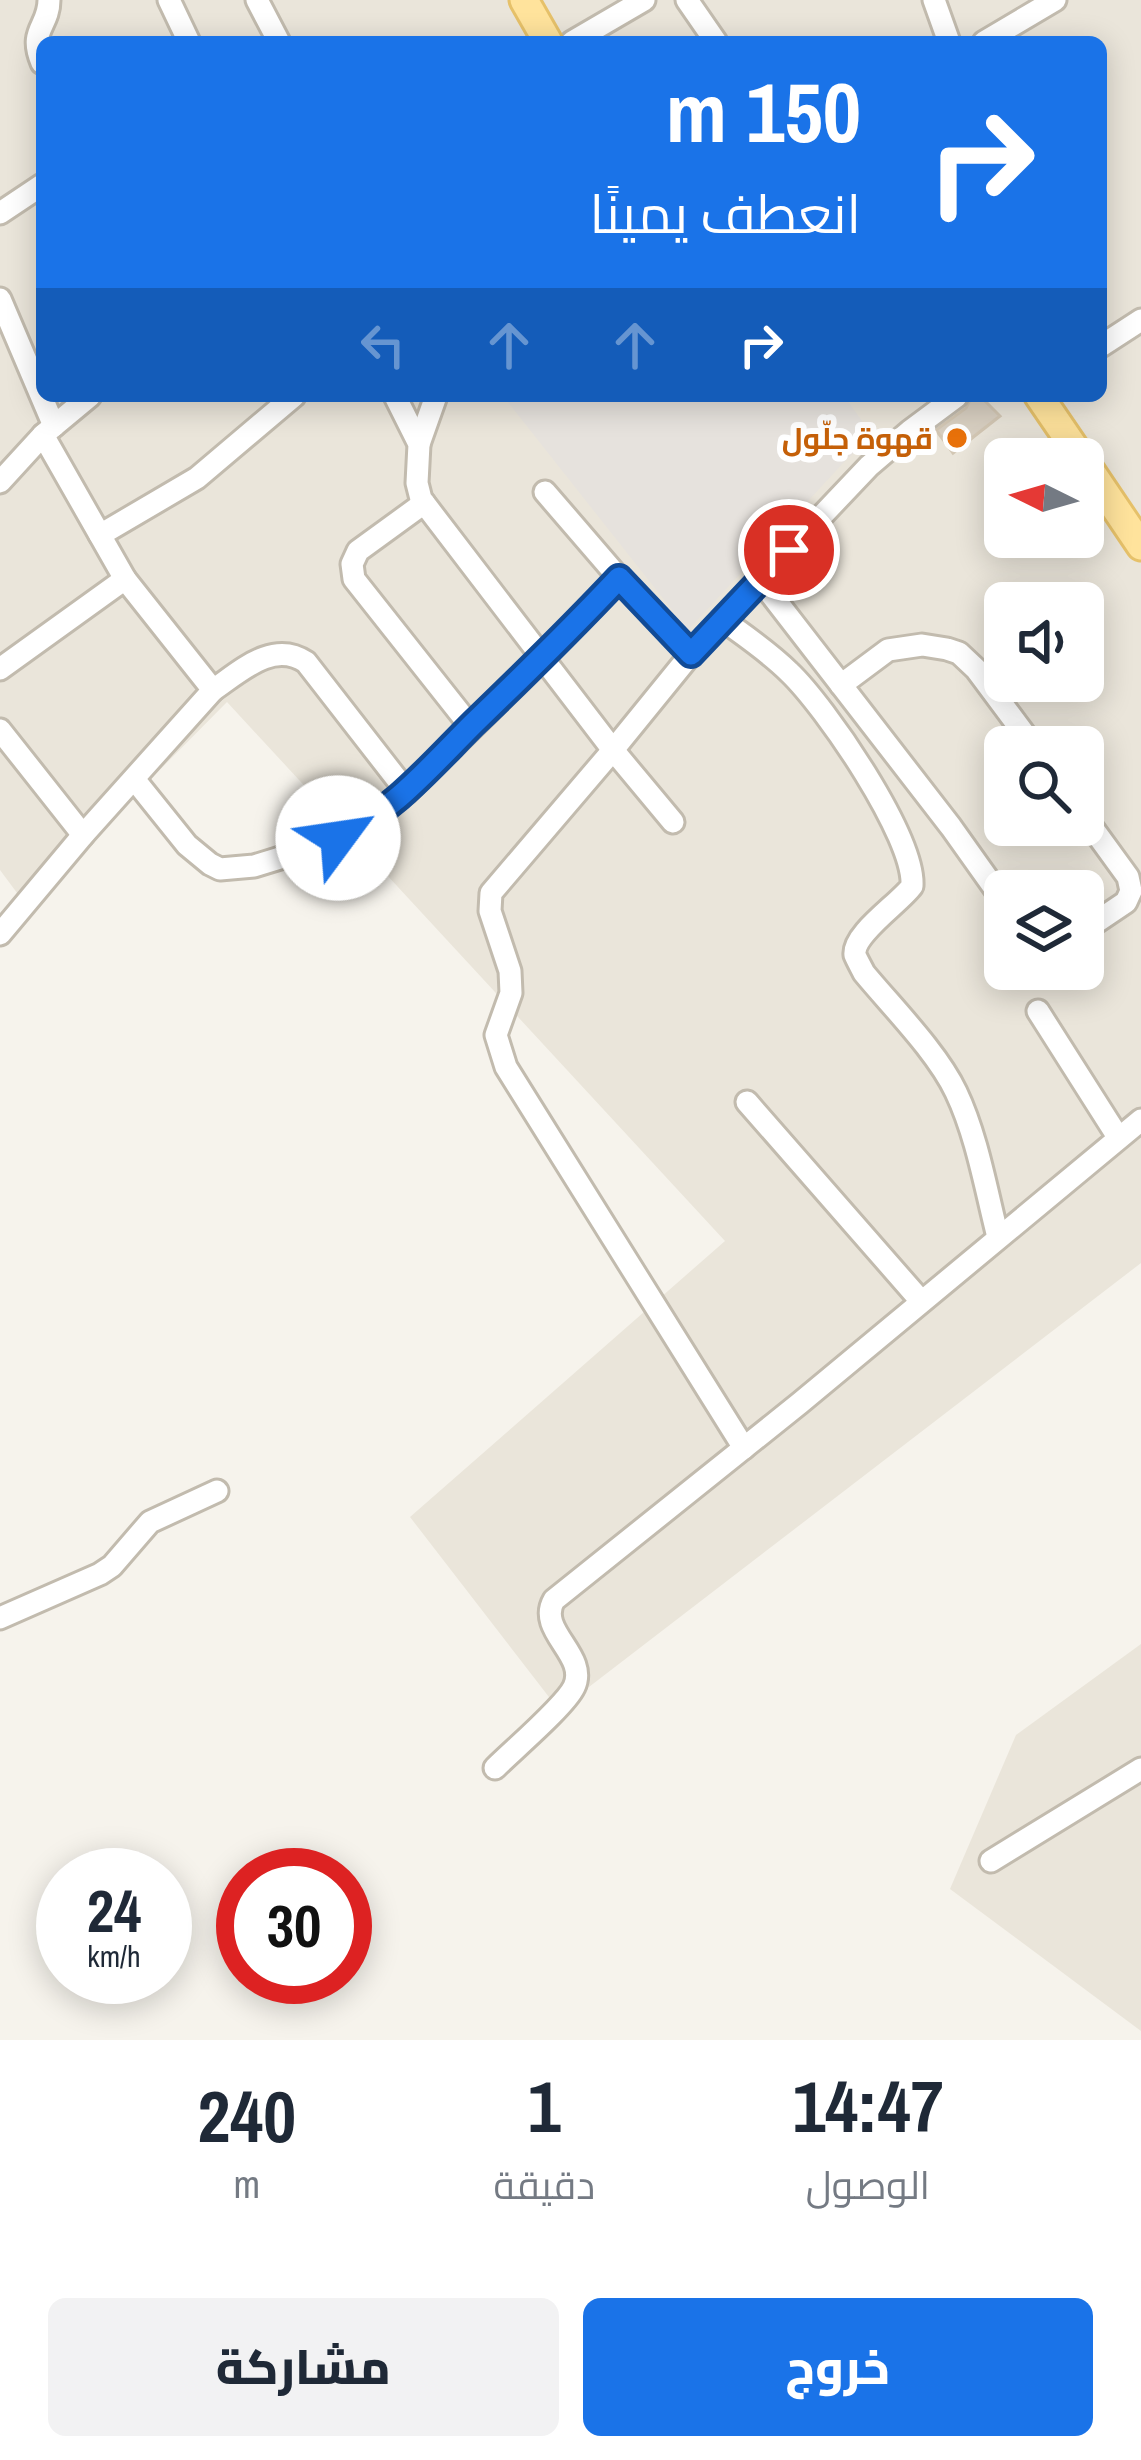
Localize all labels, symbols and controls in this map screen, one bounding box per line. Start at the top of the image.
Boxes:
text: 150 m [666,55,861,168]
icon: right [903,84,1059,240]
text: انعطف يمينًا [589,177,861,250]
icon: left [350,312,416,378]
icon: ahead [476,312,542,378]
icon: ahead [602,312,668,378]
icon: right [728,312,794,378]
place label: قهوة جلّول [782,418,933,458]
marker: قهوة جلّول [944,425,970,451]
north arrow [984,438,1104,558]
map controls [984,438,1104,990]
pin [738,499,840,601]
icon: arrive [756,517,822,583]
button: sound [984,582,1104,702]
button: search [984,726,1104,846]
position arrow [275,775,401,901]
button: layers [984,870,1104,990]
speed limit sign: 30 [216,1848,372,2004]
text: 24 [87,1870,141,1951]
text: km/h [87,1936,141,1976]
text: 1 [528,2057,561,2154]
text: 14:47 [793,2057,943,2154]
text: 240 [198,2067,296,2164]
text: m [233,2158,260,2210]
text: دقيقة [494,2159,595,2211]
text: الوصول [806,2159,930,2211]
button: مشاركة [48,2298,559,2436]
button: خروج [583,2298,1093,2436]

